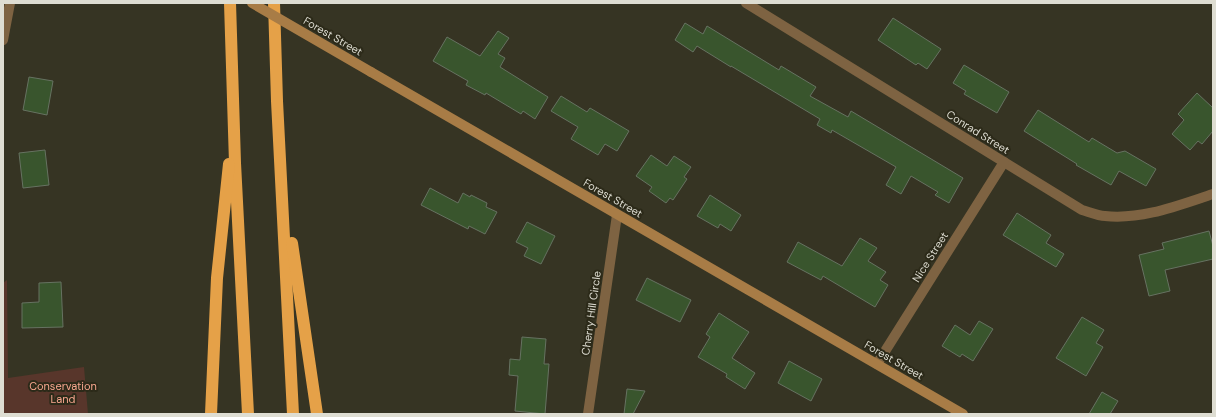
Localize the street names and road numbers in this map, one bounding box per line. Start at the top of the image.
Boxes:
street label: Forest Street [301,13,365,59]
street label: Conrad Street [944,107,1012,157]
street label: Forest Street [581,175,645,221]
street label: Nice Street [909,229,951,285]
street label: Cherry Hill Circle [578,270,604,356]
street label: Forest Street [862,337,926,383]

